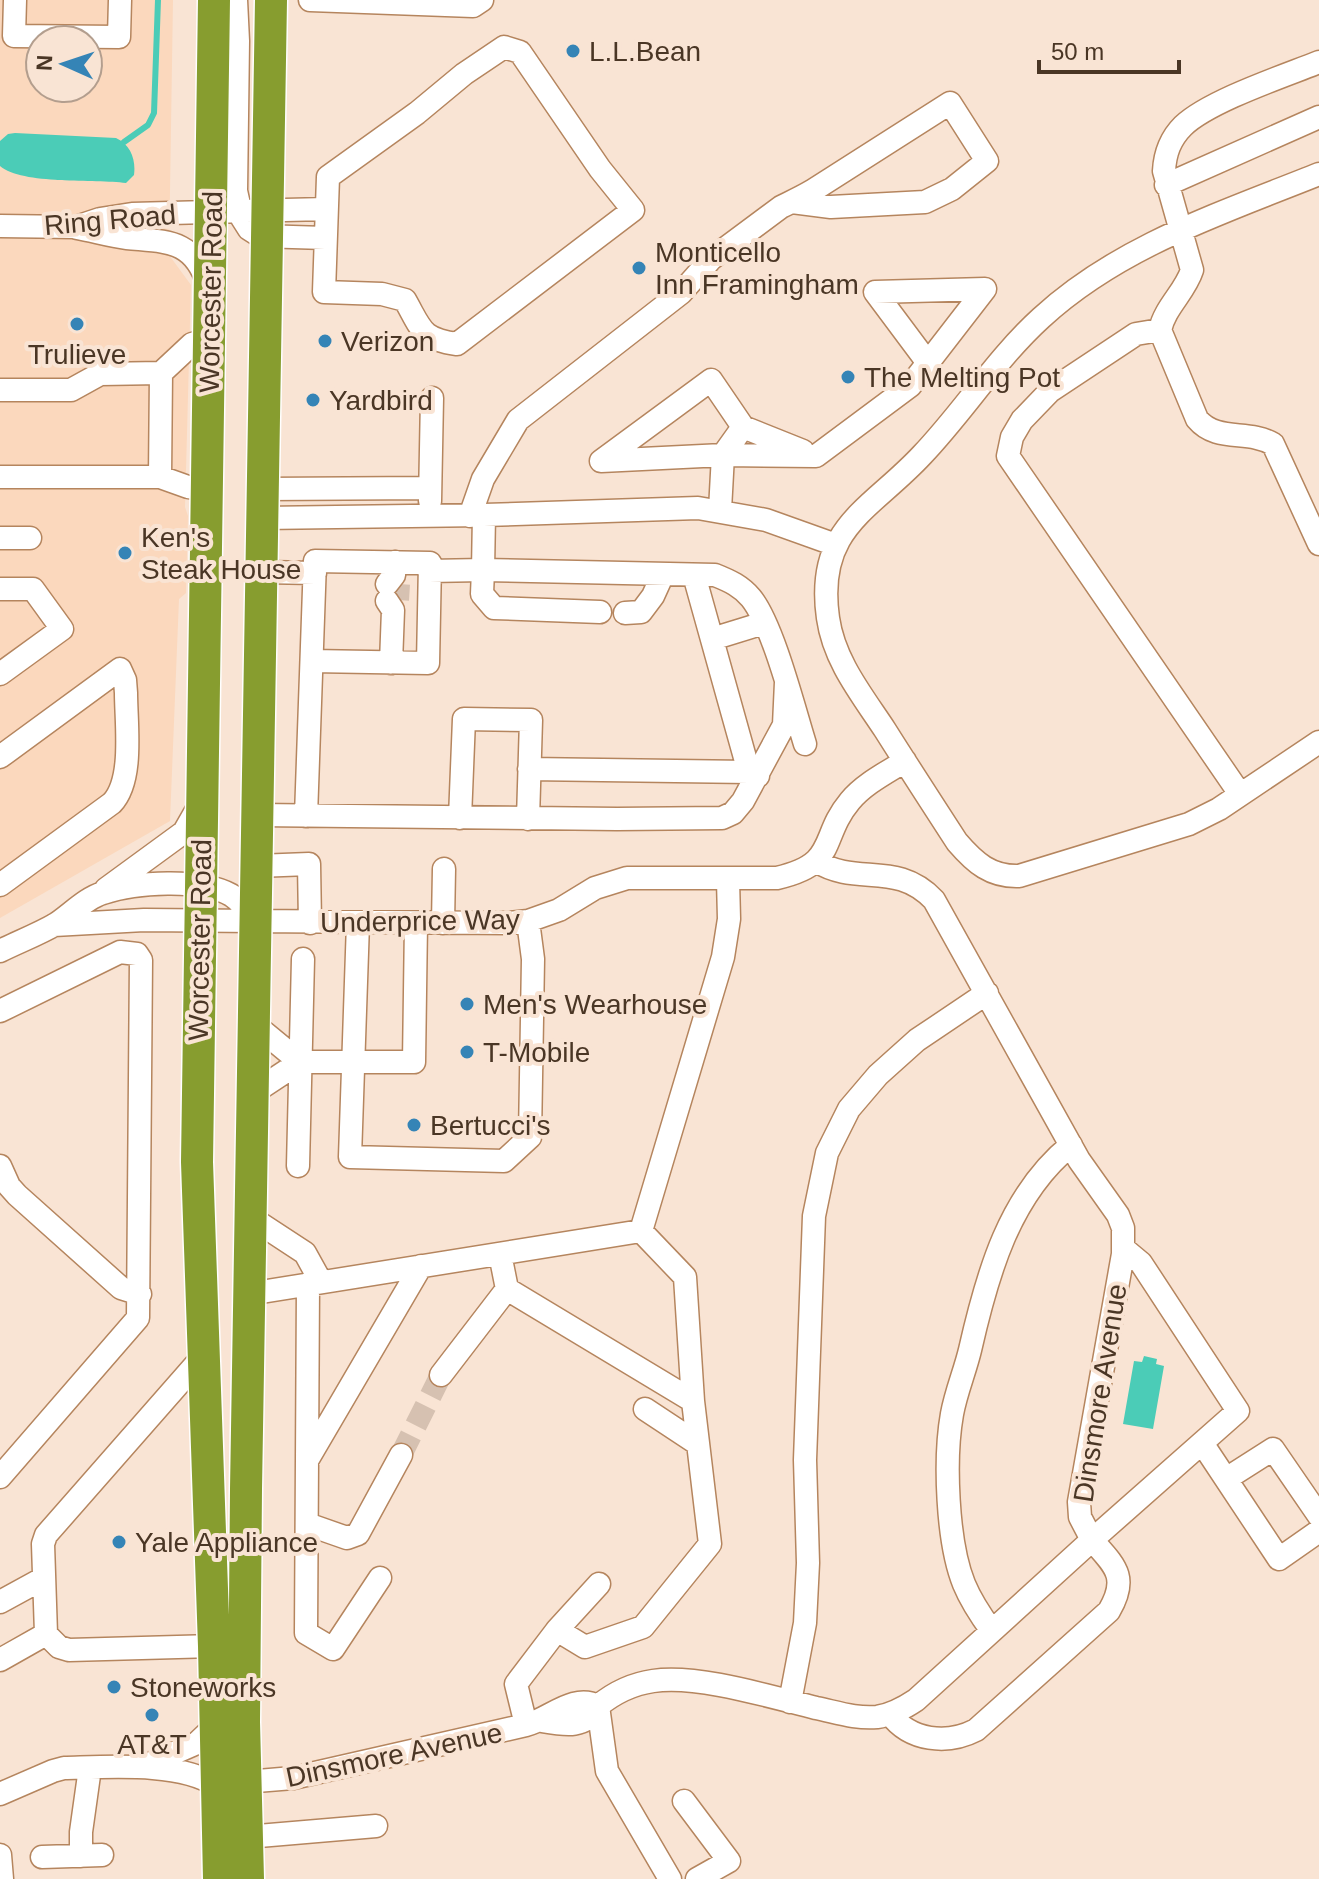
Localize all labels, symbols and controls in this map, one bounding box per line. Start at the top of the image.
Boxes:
north arrow [24,24,104,104]
scale bar [1039,24,1179,74]
place label: L.L.Bean [589,36,701,67]
text: 50 m [1051,38,1104,65]
marker: L.L.Bean [564,42,582,60]
text: N [32,54,57,72]
street label: Worcester Road [194,191,228,393]
street label: Ring Road [43,199,177,241]
place label: Monticello Inn Framingham [655,237,859,300]
marker: Monticello Inn Framingham [630,259,648,277]
marker: Trulieve [68,315,86,333]
place label: Verizon [341,326,434,357]
marker: Verizon [316,332,334,350]
place label: Trulieve [28,339,126,370]
place label: The Melting Pot [864,362,1060,393]
marker: The Melting Pot [839,368,857,386]
place label: Yardbird [329,385,433,416]
marker: Yardbird [304,391,322,409]
place label: Ken's Steak House [141,522,301,585]
marker: Ken's Steak House [116,544,134,562]
street label: Worcester Road [183,839,217,1041]
street label: Underprice Way [320,904,520,938]
place label: Men's Wearhouse [483,989,707,1020]
marker: Men's Wearhouse [458,995,476,1013]
place label: T-Mobile [483,1037,590,1068]
marker: T-Mobile [458,1043,476,1061]
place label: Bertucci's [430,1110,551,1141]
marker: Bertucci's [405,1116,423,1134]
street label: Dinsmore Avenue [1067,1282,1133,1504]
place label: Yale Appliance [135,1527,318,1558]
marker: Yale Appliance [110,1533,128,1551]
place label: Stoneworks [130,1672,276,1703]
marker: Stoneworks [105,1678,123,1696]
marker: AT&T [143,1706,161,1724]
street label: Dinsmore Avenue [283,1717,505,1793]
place label: AT&T [117,1729,187,1760]

